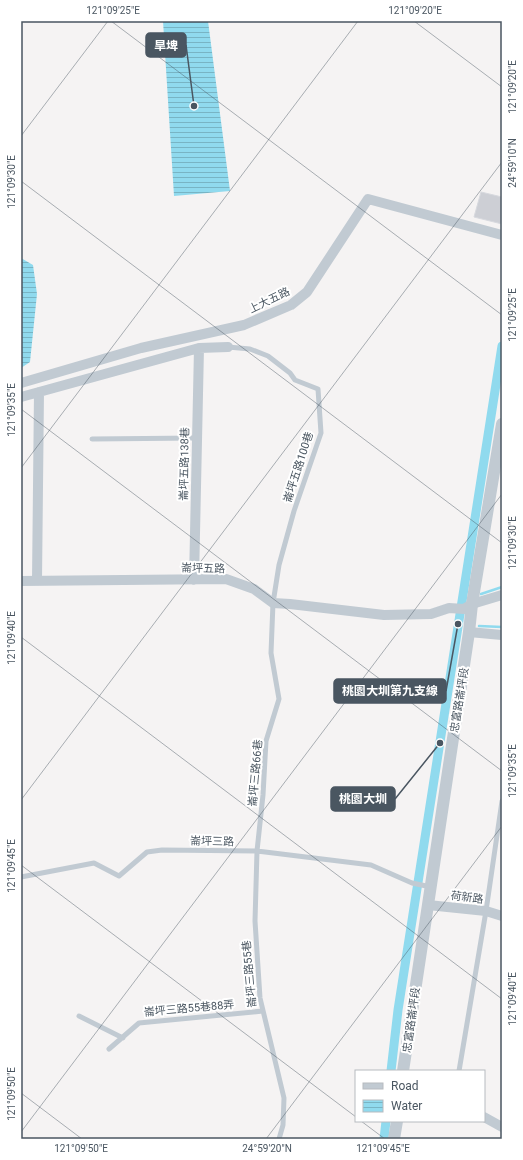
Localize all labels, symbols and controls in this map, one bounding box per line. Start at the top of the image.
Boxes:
text: 121°09'25"E [86,5,140,16]
text: 121°09'20"E [388,5,442,16]
callout: 旱埤 [146,33,186,57]
text: 旱埤 [154,39,178,53]
text: 121°09'20"E [507,60,518,114]
text: 24°59'10"N [507,138,518,188]
text: 121°09'30"E [6,155,17,209]
street label: 上大五路 [247,285,292,316]
text: 121°09'25"E [507,288,518,342]
text: 121°09'35"E [6,383,17,437]
street label: 崙坪五路138巷 [177,427,192,501]
street label: 崙坪五路100巷 [281,430,316,504]
text: 121°09'30"E [507,516,518,570]
street label: 崙坪五路 [181,562,225,575]
text: 121°09'40"E [6,611,17,665]
street label: 忠富路崙坪段 [448,666,471,734]
callout: 桃園大圳第九支線 [334,679,446,703]
text: 桃園大圳第九支線 [342,684,438,698]
street label: 崙坪三路66巷 [246,739,265,807]
text: 121°09'35"E [507,744,518,798]
callout: 桃園大圳 [331,787,395,811]
text: 桃園大圳 [339,792,387,806]
street label: 崙坪三路 [190,835,234,848]
text: 121°09'45"E [6,839,17,893]
street label: 荷新路 [450,889,484,906]
street label: 崙坪三路55巷 [240,940,259,1008]
text: 121°09'40"E [507,972,518,1026]
street label: 忠富路崙坪段 [400,986,423,1054]
street label: 崙坪三路55巷88弄 [143,998,235,1019]
text: 121°09'50"E [6,1067,17,1121]
legend [355,1070,485,1122]
text: Road [391,1079,419,1093]
text: Water [391,1099,422,1113]
text: 121°09'50"E [54,1143,108,1154]
text: 24°59'20"N [242,1143,292,1154]
text: 121°09'45"E [356,1143,410,1154]

